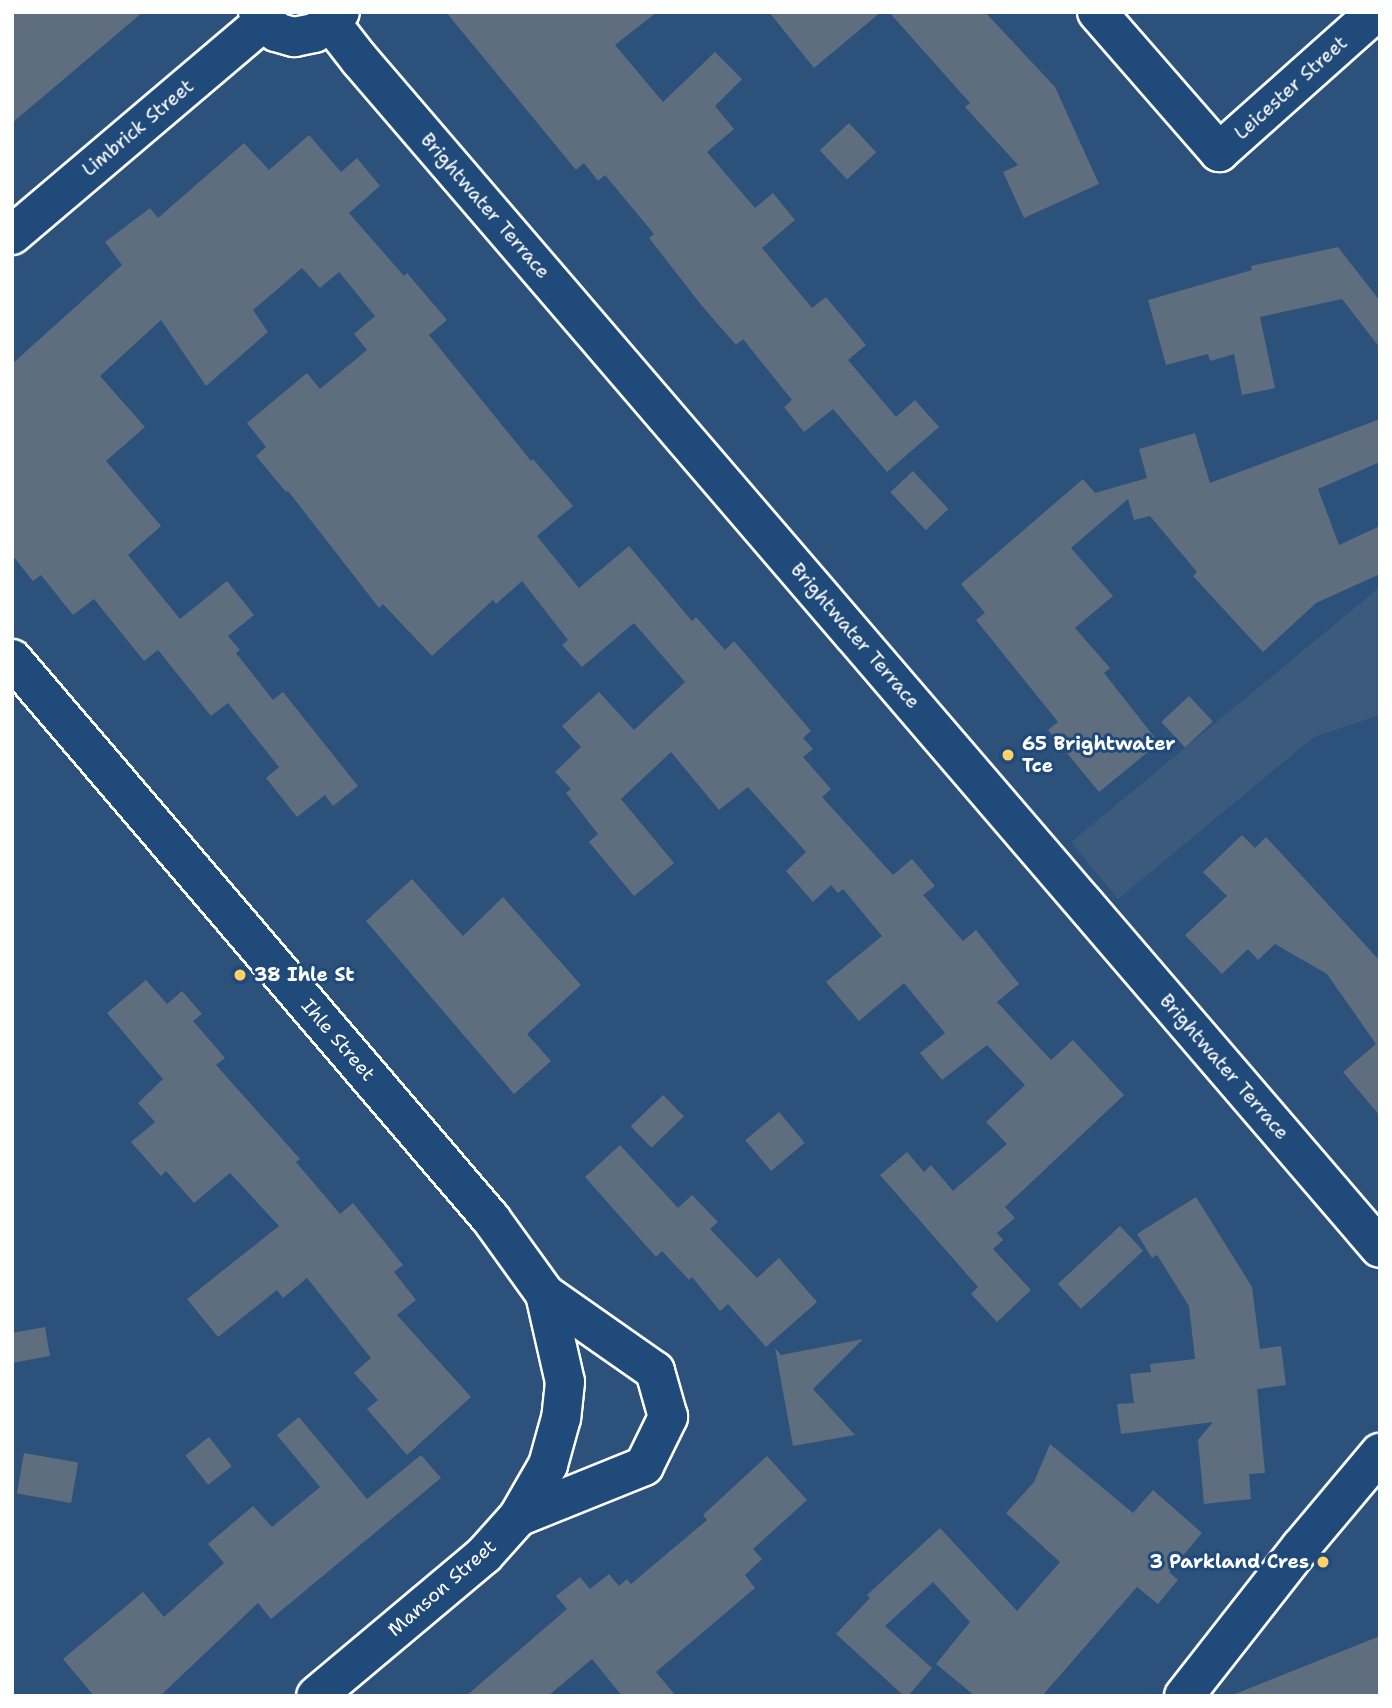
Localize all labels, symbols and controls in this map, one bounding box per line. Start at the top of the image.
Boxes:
street label: Leicester Street [1230,31,1352,145]
street label: Limbrick Street [78,75,198,181]
street label: Brightwater Terrace [416,129,554,283]
street label: Brightwater Terrace [786,559,924,713]
place label: 65 Brightwater Tce [1022,733,1175,777]
marker: 65 Brightwater Tce [1000,747,1016,763]
place label: 38 Ihle St [254,964,355,986]
marker: 38 Ihle St [232,967,248,983]
street label: Brightwater Terrace [1155,990,1293,1144]
street label: Ihle Street [296,995,380,1085]
street label: Manson Street [383,1535,501,1641]
place label: 3 Parkland Cres [1149,1551,1309,1573]
marker: 3 Parkland Cres [1315,1554,1331,1570]

